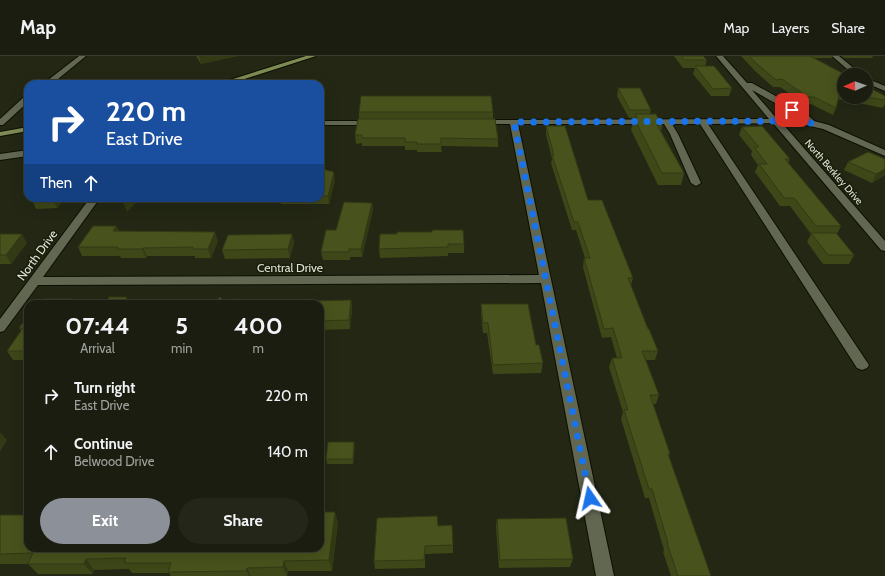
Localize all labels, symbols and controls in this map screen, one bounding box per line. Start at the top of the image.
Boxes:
text: Map [20,16,56,39]
text: Map [724,19,749,37]
text: Layers [771,19,809,37]
text: Share [831,19,865,37]
north arrow [837,68,873,104]
map controls [837,68,873,104]
pin [775,93,809,127]
text: 220 m [106,94,186,128]
icon: right [40,96,92,148]
icon: arrive [781,99,803,121]
text: East Drive [106,128,183,150]
street label: North Berkley Drive [802,137,866,207]
icon: ahead [80,172,102,194]
text: Then [40,174,72,192]
street label: North Drive [14,227,60,283]
street label: Central Drive [257,260,323,275]
text: 07:44 [65,311,130,340]
text: 5 [175,311,188,340]
text: 400 [234,311,283,340]
text: Arrival [80,340,115,356]
text: min [171,340,192,356]
text: m [253,340,264,356]
text: Turn right [74,379,135,397]
icon: right [40,385,62,407]
text: 220 m [265,387,308,405]
text: East Drive [74,397,129,413]
text: Continue [74,435,133,453]
icon: ahead [40,441,62,463]
text: 140 m [267,443,308,461]
text: Belwood Drive [74,453,154,469]
position arrow [569,477,611,519]
button: Exit [40,498,170,544]
button: Share [178,498,308,544]

